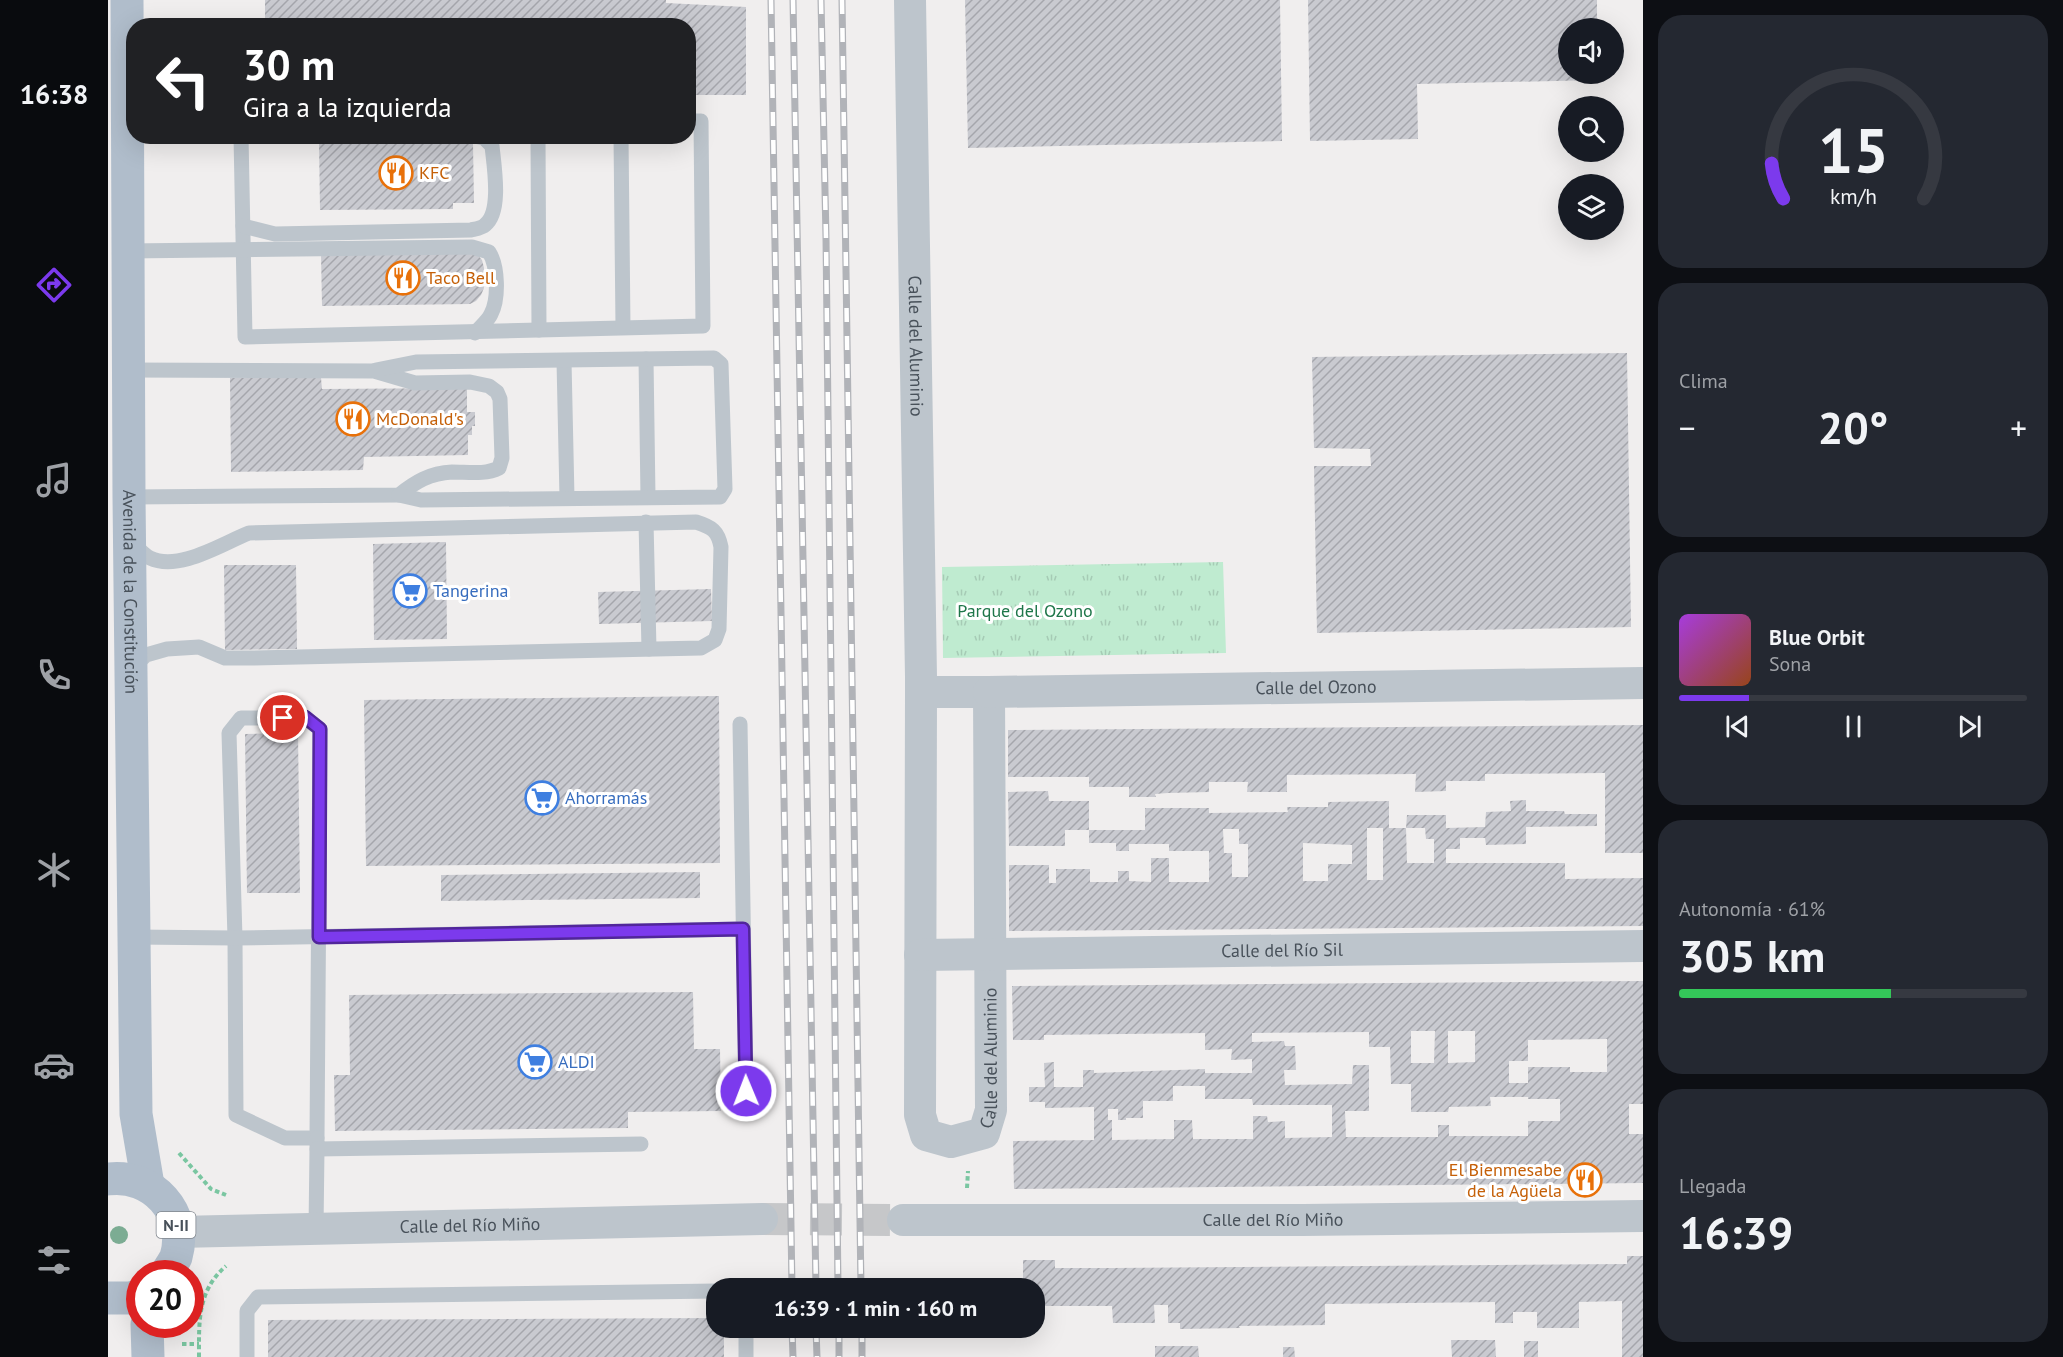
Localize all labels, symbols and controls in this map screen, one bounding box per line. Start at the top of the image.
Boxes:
map controls [1558,18,1624,240]
button: sound [1558,18,1624,84]
text: 30 m [243,37,335,92]
icon: left [144,42,222,120]
text: 16:38 [20,77,88,111]
text: Gira a la izquierda [243,90,452,124]
button: search [1558,96,1624,162]
text: 15 [1818,109,1888,190]
restaurant icon: KFC [378,155,414,191]
place label: KFC [419,161,450,184]
button: layers [1558,174,1624,240]
text: km/h [1829,182,1876,210]
restaurant icon: Taco Bell [385,260,421,296]
icon: directions [33,264,75,306]
place label: Taco Bell [426,266,496,289]
street label: Calle del Aluminio [903,275,929,417]
text: Clima [1679,368,1728,394]
text: 20° [1818,398,1888,456]
restaurant icon: McDonald's [335,401,371,437]
text: − [1679,406,1696,449]
text: + [2010,406,2027,449]
place label: McDonald's [376,407,464,430]
icon: music [33,459,75,501]
street label: Avenida de la Constitución [118,490,143,694]
supermarket icon: Tangerina [392,573,428,609]
place label: Tangerina [433,579,508,602]
park label: Parque del Ozono [957,599,1093,622]
text: Blue Orbit [1769,623,1865,651]
text: Sona [1769,651,1811,677]
icon: phone [33,654,75,696]
street label: Calle del Ozono [1255,675,1377,699]
pin [257,692,308,743]
icon: arrive [266,701,299,734]
icon: previous [1721,710,1754,743]
icon: pause [1837,710,1870,743]
icon: next [1953,710,1986,743]
supermarket icon: Ahorramás [524,780,560,816]
place label: Ahorramás [565,786,647,809]
icon: climate [33,849,75,891]
text: Autonomía · 61% [1679,896,1825,922]
text: 305 km [1679,926,1825,984]
street label: Calle del Río Sil [1221,938,1344,962]
street label: Calle del Aluminio [974,988,1002,1131]
icon: car [33,1044,75,1086]
supermarket icon: ALDI [517,1044,553,1080]
place label: ALDI [558,1050,595,1073]
position arrow [714,1059,778,1123]
place label: El Bienmesabe de la Agüela [1449,1158,1562,1202]
restaurant icon: El Bienmesabe de la Agüela [1567,1162,1603,1198]
text: Llegada [1679,1173,1746,1199]
text: 16:39 [1679,1203,1793,1261]
street label: Calle del Río Miño [1203,1208,1344,1231]
road number: N-II [156,1212,196,1238]
street label: Calle del Río Miño [399,1212,541,1238]
icon: filters [33,1239,75,1281]
speed limit sign: 20 [126,1260,204,1338]
text: 16:39 · 1 min · 160 m [774,1294,977,1322]

